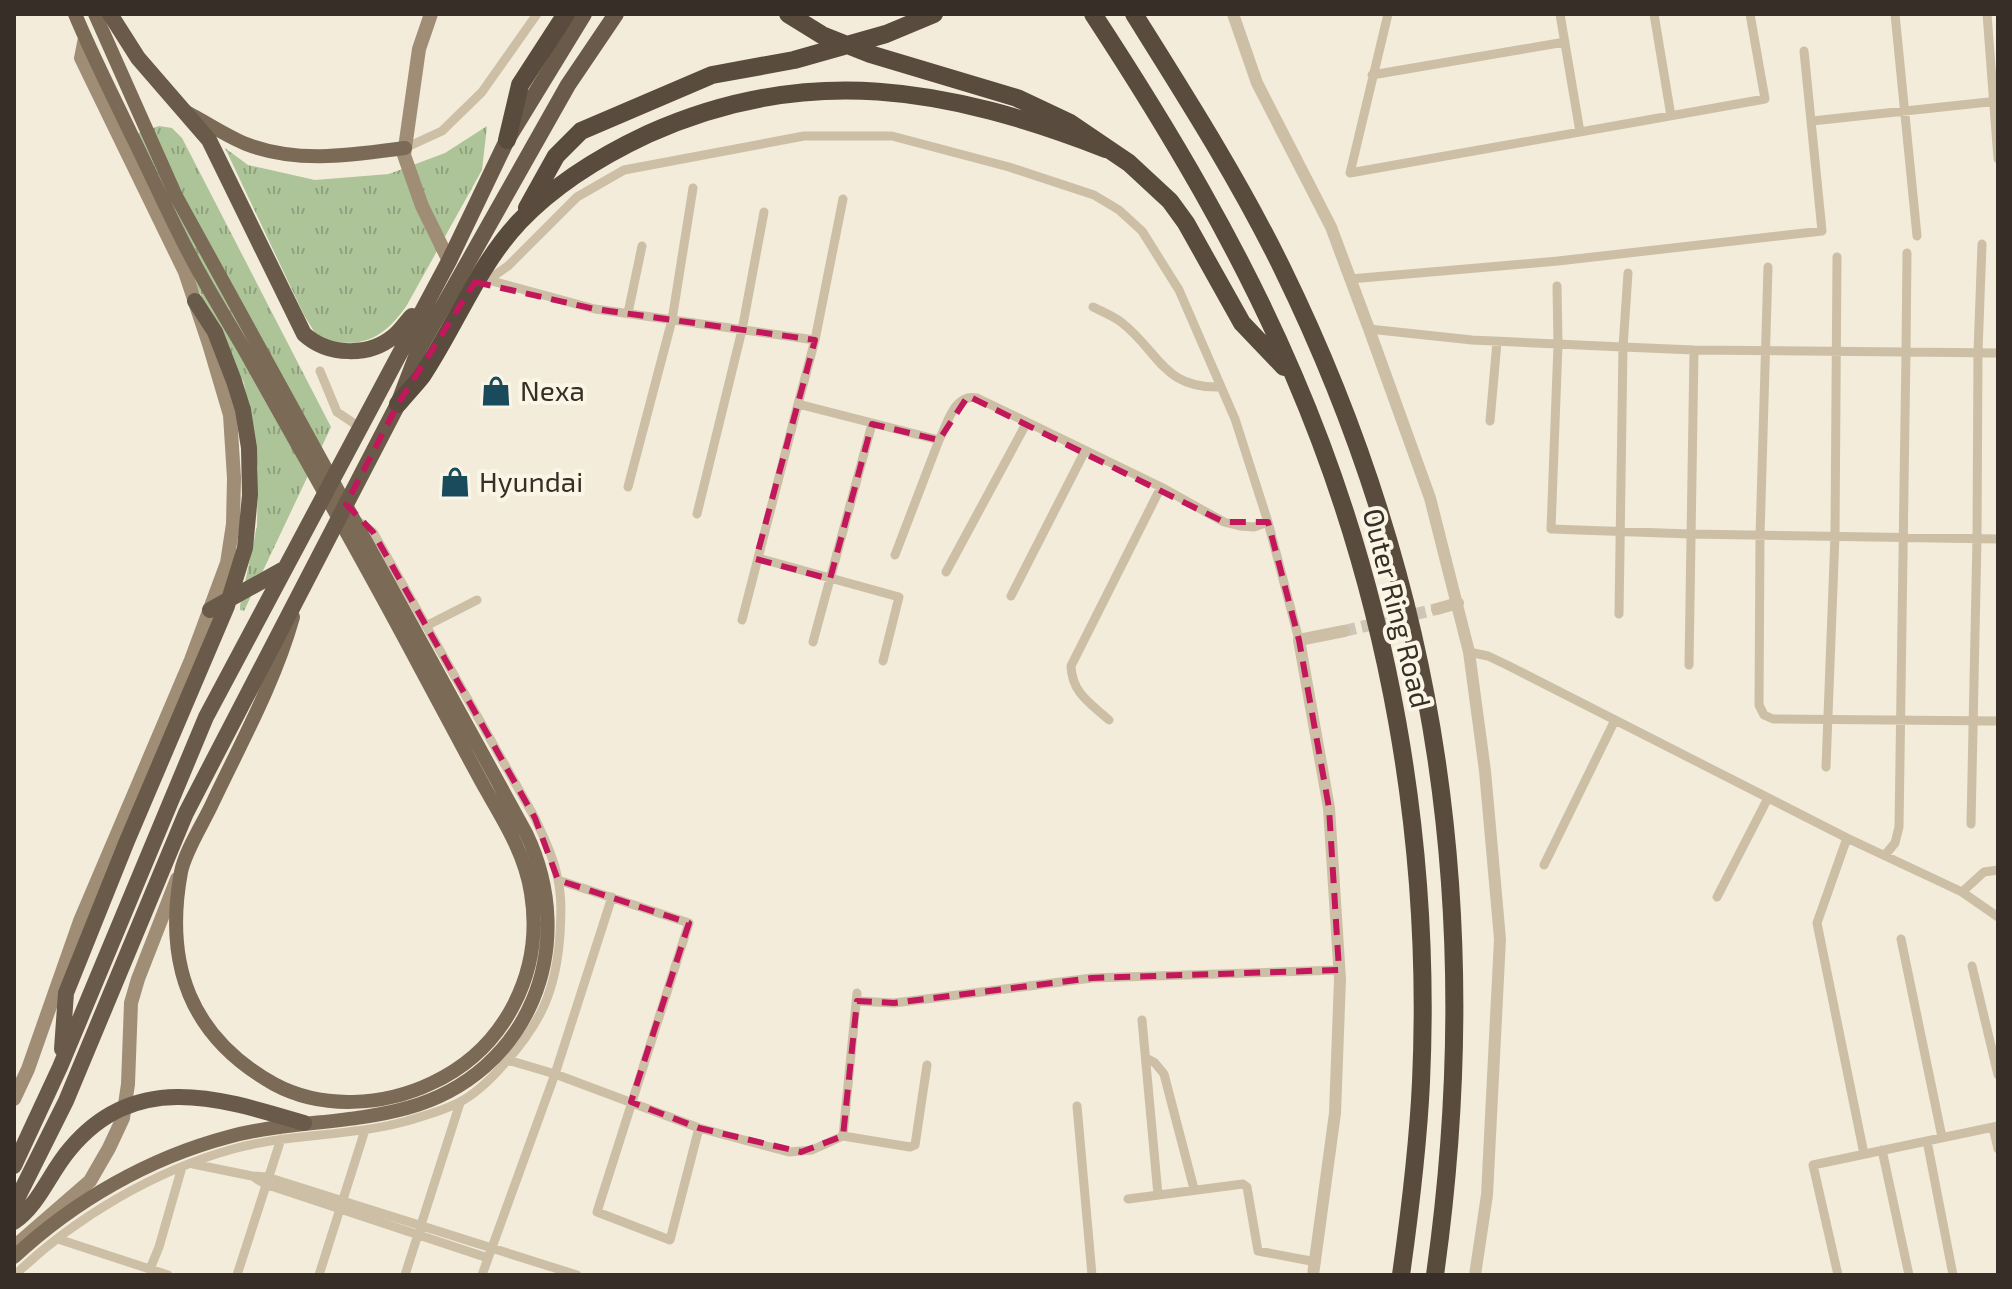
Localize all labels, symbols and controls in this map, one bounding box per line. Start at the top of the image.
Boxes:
place label: Nexa [520,373,585,407]
shop icon: Nexa [479,374,513,408]
place label: Hyundai [479,464,583,498]
shop icon: Hyundai [438,465,472,499]
street label: Outer Ring Road [1357,505,1439,711]

